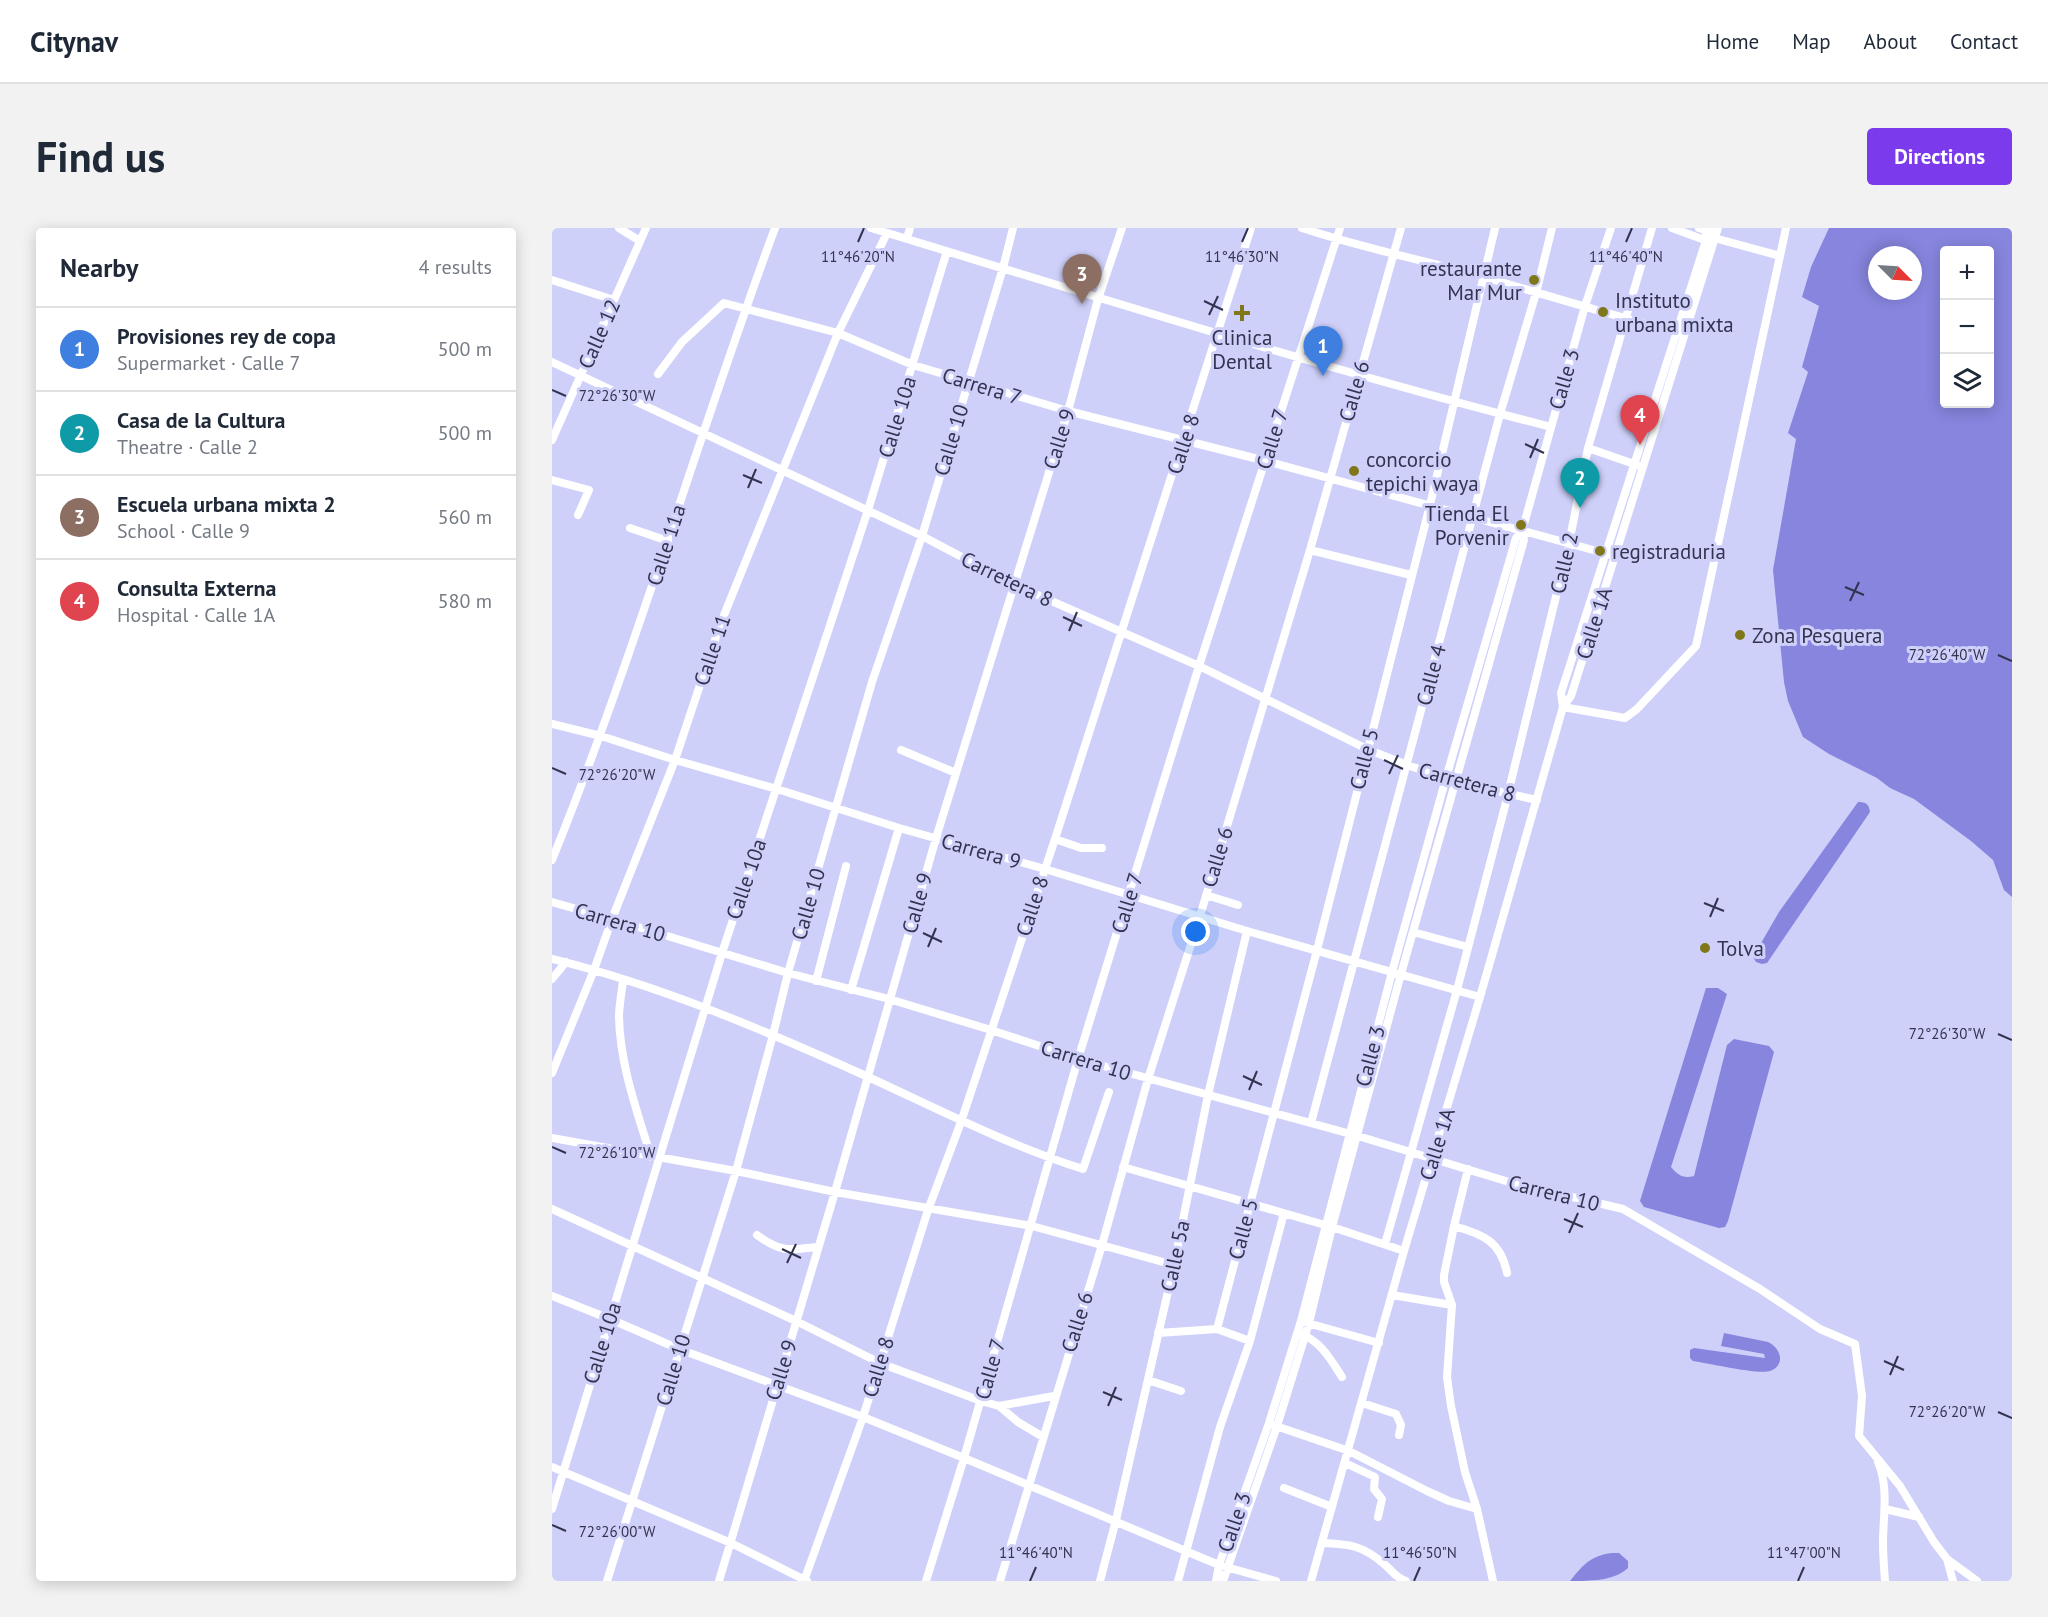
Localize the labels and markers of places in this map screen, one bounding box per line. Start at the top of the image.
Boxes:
pin: 3 [1062,254,1102,304]
place label: restaurante Mar Mur [1420,255,1522,306]
marker: restaurante Mar Mur [1527,273,1541,287]
place label: Instituto urbana mixta [1615,287,1734,338]
marker: Clinica Dental [1233,304,1251,322]
marker: Instituto urbana mixta [1596,305,1610,319]
place label: Clinica Dental [1212,324,1272,375]
pin: 1 [1304,326,1342,376]
pin: 4 [1620,396,1660,445]
place label: concorcio tepichi waya [1366,446,1479,497]
pin: 2 [1560,458,1600,508]
marker: concorcio tepichi waya [1347,464,1361,478]
place label: Tienda El Porvenir [1425,500,1509,551]
marker: Tienda El Porvenir [1514,518,1528,532]
place label: registraduria [1612,538,1726,565]
marker: registraduria [1593,544,1607,558]
place label: Zona Pesquera [1752,622,1882,649]
marker: Zona Pesquera [1733,628,1747,642]
place label: Tolva [1717,935,1764,962]
marker: Tolva [1698,941,1712,955]

